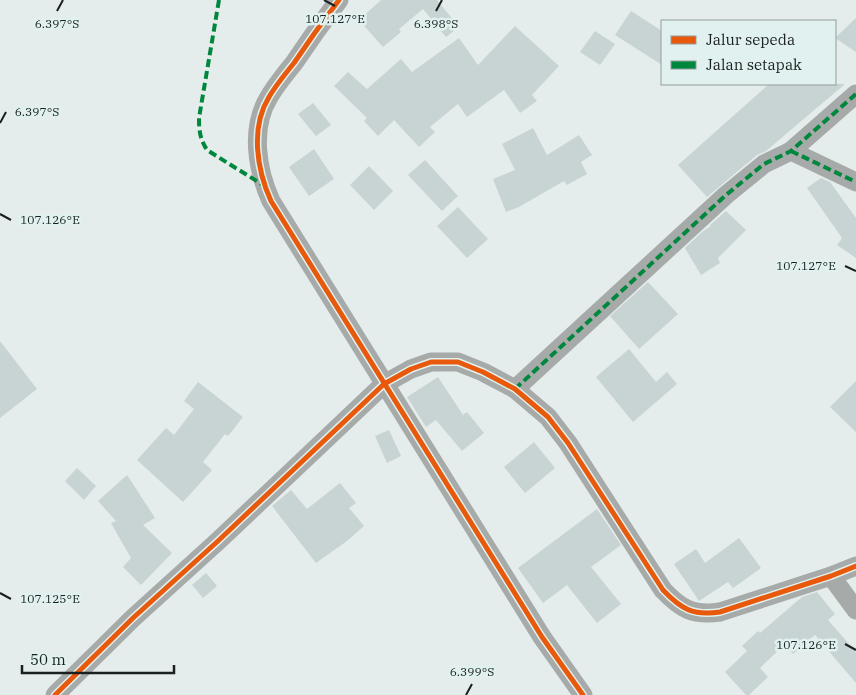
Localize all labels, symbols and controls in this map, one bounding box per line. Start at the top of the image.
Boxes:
text: 107.127°E [305,11,365,26]
text: 6.397°S [35,16,79,31]
text: 6.398°S [414,16,458,31]
legend [661,20,836,85]
text: Jalur sepeda [706,30,795,49]
text: Jalan setapak [706,55,802,74]
text: 6.397°S [15,104,59,119]
text: 107.126°E [20,212,80,227]
text: 107.127°E [776,258,836,273]
text: 107.125°E [20,591,80,606]
text: 107.126°E [776,637,836,652]
scale bar [22,642,175,674]
text: 50 m [30,650,66,669]
text: 6.399°S [450,664,494,679]

